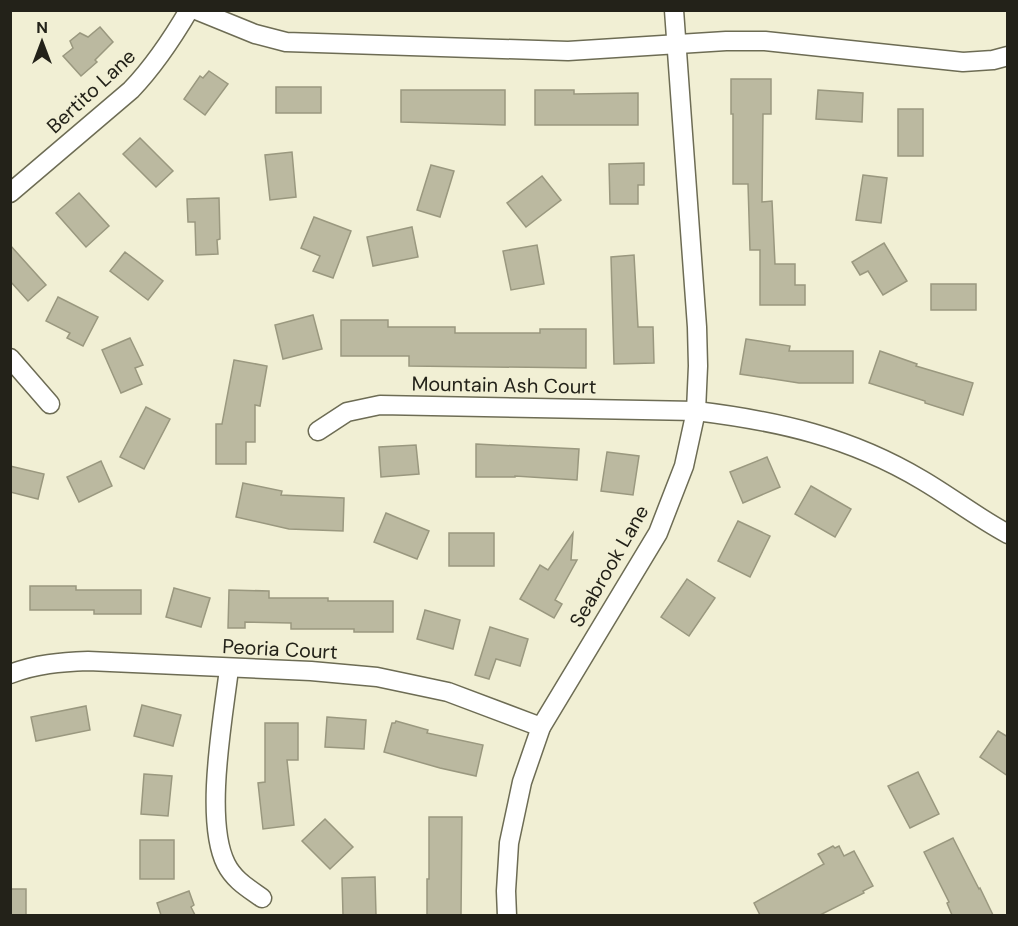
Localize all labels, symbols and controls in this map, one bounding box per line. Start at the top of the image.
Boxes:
north arrow [12,12,72,72]
text: N [36,17,48,38]
street label: Bertito Lane [41,43,141,139]
street label: Mountain Ash Court [411,370,597,400]
street label: Seabrook Lane [564,500,654,632]
street label: Peoria Court [222,633,339,665]

